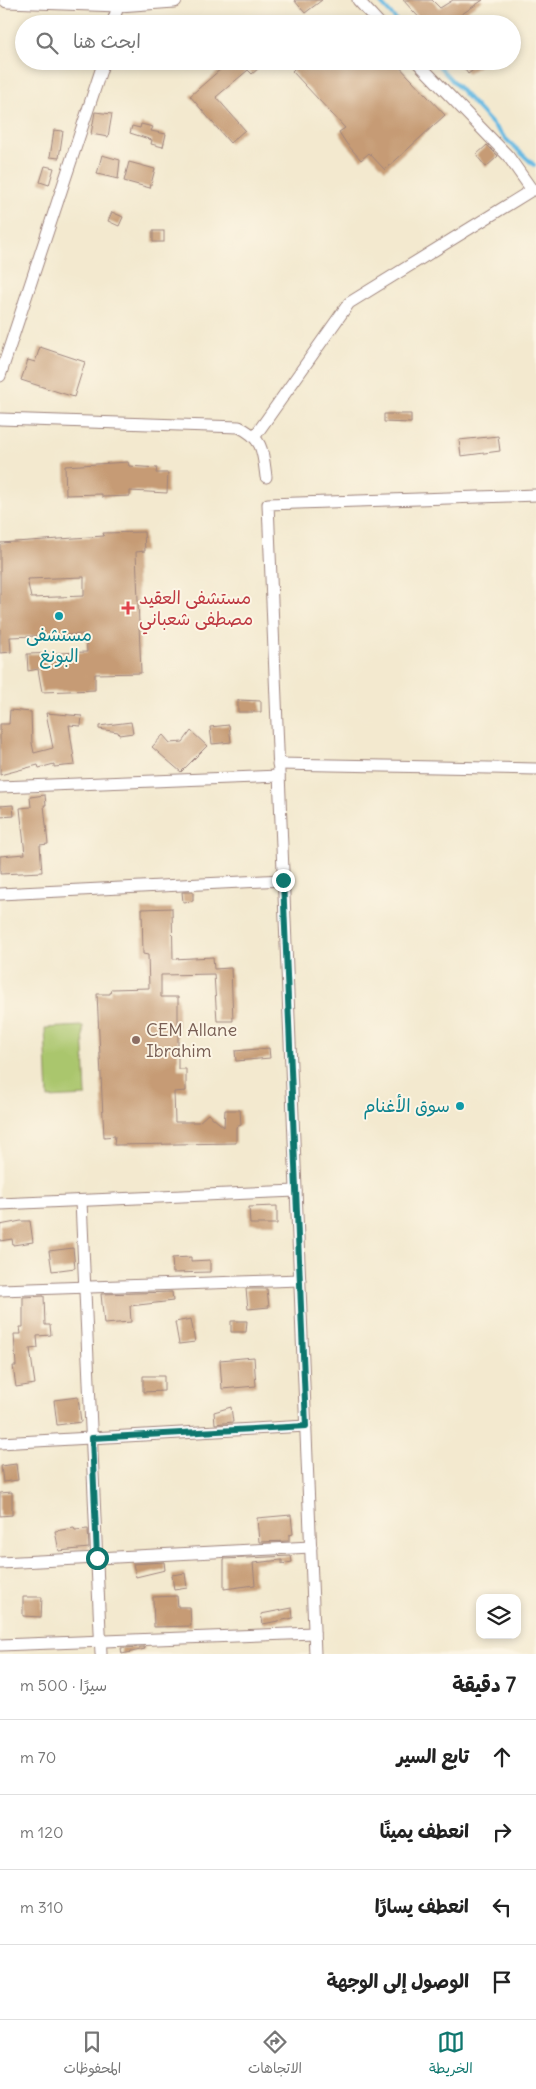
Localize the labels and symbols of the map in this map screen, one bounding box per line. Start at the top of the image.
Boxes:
place label: مستشفى العقيد مصطفى شعباني [139,586,253,635]
marker: مستشفى العقيد مصطفى شعباني [121,601,135,615]
marker: مستشفى البونغ [53,610,65,622]
place label: مستشفى البونغ [26,623,92,669]
route end [272,869,295,892]
place label: CEM Allane Ibrahim [146,1018,237,1062]
marker: CEM Allane Ibrahim [130,1034,142,1046]
place label: سوق الأغنام [363,1094,450,1120]
marker: سوق الأغنام [454,1100,466,1112]
route start [86,1547,109,1570]

